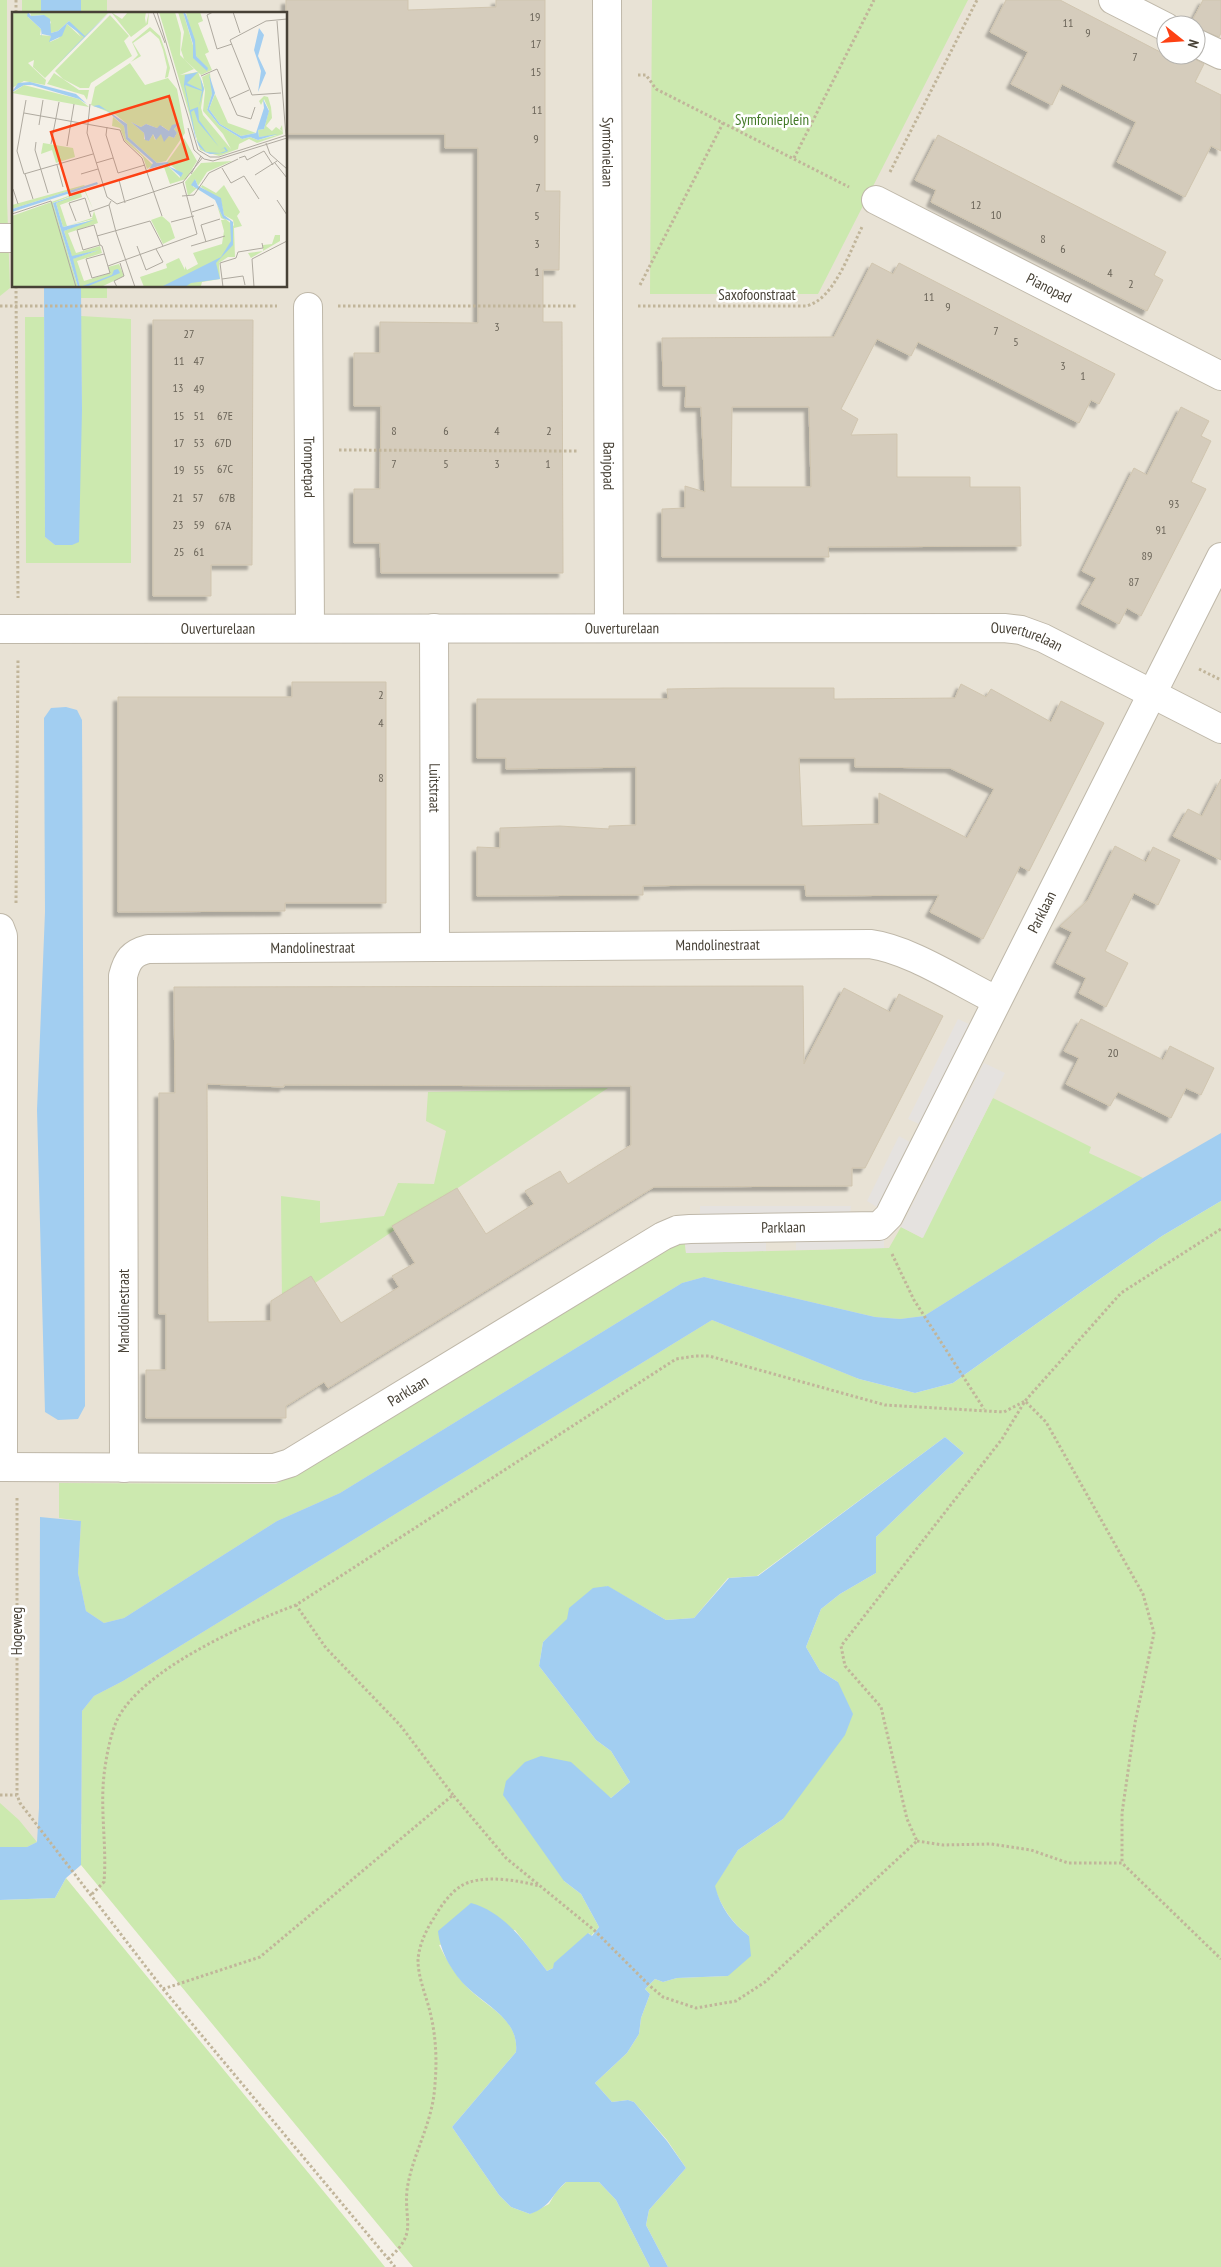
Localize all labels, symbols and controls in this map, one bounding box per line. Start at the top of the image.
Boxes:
house number: 19 [530,9,540,24]
inset map [12,12,288,288]
house number: 11 [1063,15,1073,30]
north arrow [1156,15,1206,65]
house number: 9 [1085,25,1091,40]
house number: 17 [531,36,541,51]
text: N [1184,38,1203,50]
house number: 7 [1132,49,1138,64]
house number: 15 [531,64,541,79]
house number: 11 [532,102,542,117]
park label: Symfonieplein [735,110,809,129]
street label: Symfonielaan [598,117,618,187]
house number: 9 [533,131,539,146]
house number: 7 [535,180,541,195]
house number: 12 [971,197,981,212]
house number: 10 [991,207,1001,222]
house number: 5 [534,208,540,223]
house number: 8 [1040,231,1046,246]
house number: 3 [534,236,540,251]
house number: 6 [1060,241,1066,256]
house number: 1 [534,264,540,279]
house number: 4 [1107,265,1113,280]
street label: Pianopad [1023,268,1075,307]
house number: 2 [1128,276,1134,291]
street label: Saxofoonstraat [718,285,796,304]
house number: 11 [924,289,934,304]
house number: 9 [945,299,951,314]
house number: 3 [494,319,500,334]
house number: 7 [993,323,999,338]
house number: 27 [184,326,194,341]
house number: 5 [1013,334,1019,349]
house number: 11 [174,353,184,368]
house number: 47 [194,353,204,368]
house number: 3 [1060,358,1066,373]
house number: 1 [1080,368,1086,383]
house number: 13 [173,380,183,395]
house number: 49 [194,381,204,396]
house number: 15 [174,408,184,423]
house number: 51 [194,408,204,423]
house number: 67E [217,408,233,423]
house number: 8 [391,423,397,438]
house number: 6 [443,423,449,438]
house number: 4 [494,423,500,438]
house number: 2 [546,423,552,438]
house number: 17 [174,435,184,450]
house number: 53 [194,435,204,450]
house number: 67D [214,435,232,450]
street label: Trompetpad [300,436,319,498]
street label: Banjopad [599,442,619,490]
house number: 7 [391,456,397,471]
house number: 5 [443,456,449,471]
house number: 3 [494,456,500,471]
house number: 1 [545,456,551,471]
house number: 67C [217,461,234,476]
house number: 19 [174,462,184,477]
house number: 55 [194,462,204,477]
house number: 21 [173,490,183,505]
house number: 57 [193,490,203,505]
house number: 67B [219,490,236,505]
house number: 93 [1169,496,1179,511]
house number: 23 [173,517,183,532]
house number: 59 [194,517,204,532]
house number: 67A [215,518,231,533]
house number: 91 [1156,522,1166,537]
house number: 25 [174,544,184,559]
house number: 61 [194,544,204,559]
house number: 89 [1142,548,1152,563]
house number: 87 [1129,574,1139,589]
street label: Ouverturelaan [585,618,659,637]
street label: Ouverturelaan [991,618,1066,655]
street label: Ouverturelaan [181,619,255,638]
house number: 2 [378,687,384,702]
house number: 4 [378,715,384,730]
street label: Luitstraat [425,763,445,813]
house number: 8 [378,770,384,785]
street label: Parklaan [1023,888,1060,936]
street label: Mandolinestraat [675,935,760,954]
street label: Mandolinestraat [270,938,355,957]
house number: 20 [1108,1045,1118,1060]
street label: Parklaan [761,1217,806,1237]
street label: Mandolinestraat [114,1269,133,1353]
street label: Parklaan [384,1371,432,1410]
street label: Hogeweg [7,1607,26,1655]

